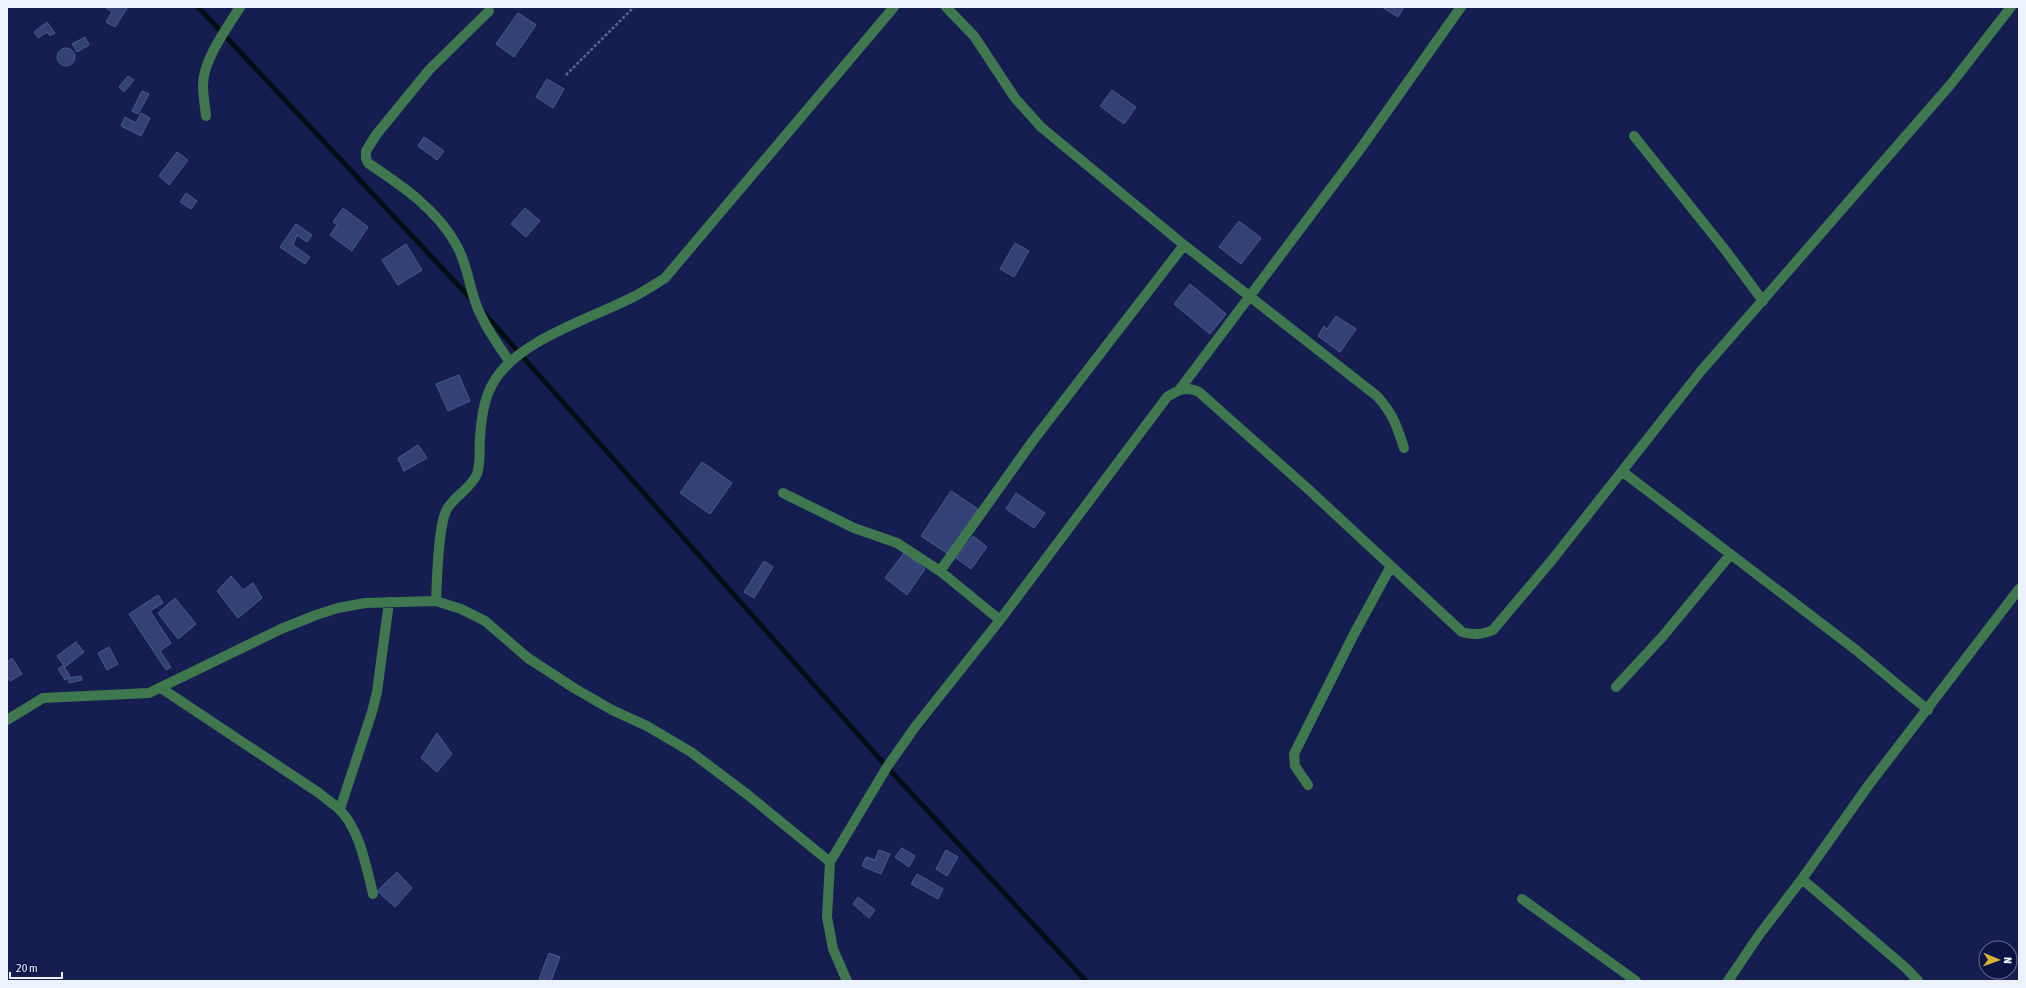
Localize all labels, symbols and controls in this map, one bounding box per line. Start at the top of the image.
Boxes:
north arrow [1978,940,2018,980]
scale bar [10,954,62,980]
text: N [2002,957,2014,964]
text: 20 m [16,961,38,975]

